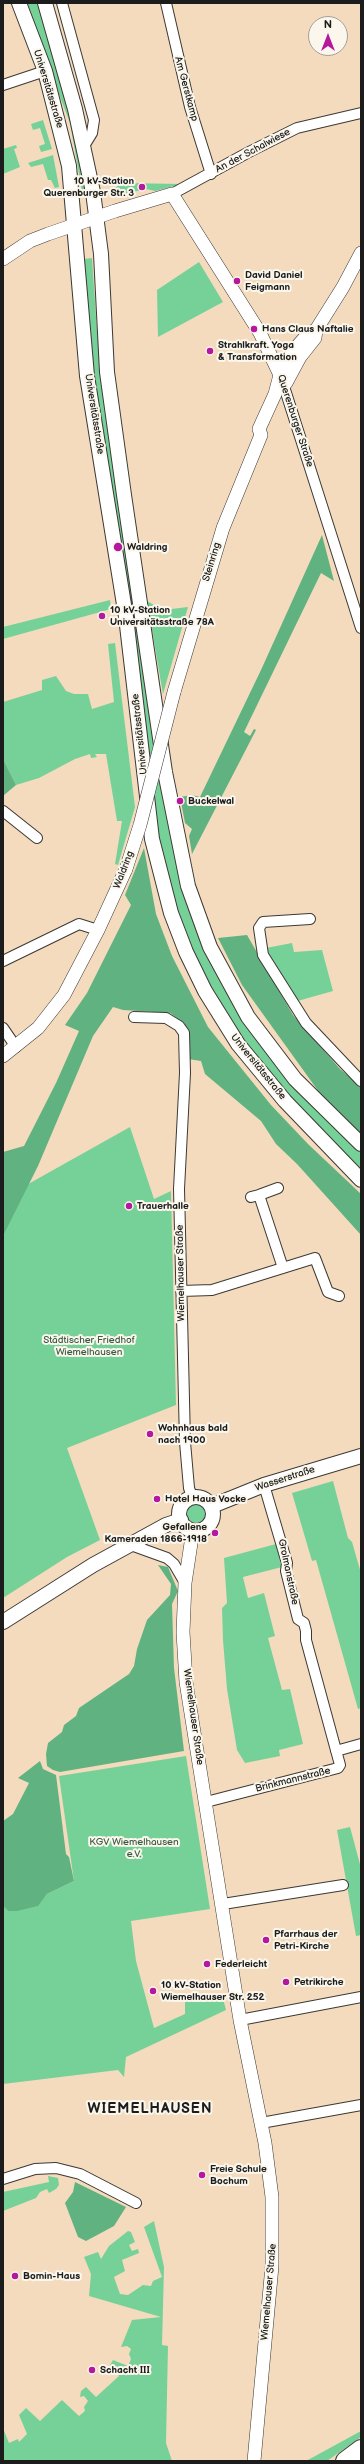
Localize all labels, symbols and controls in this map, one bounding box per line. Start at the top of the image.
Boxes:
north arrow [308,16,348,56]
text: N [324,18,332,31]
street label: Universitätsstraße [30,48,66,130]
street label: Am Gerstkamp [172,55,200,123]
street label: An der Schalwiese [214,126,292,176]
place label: 10 kV-Station Querenburger Str. 3 [43,175,134,198]
marker: 10 kV-Station Querenburger Str. 3 [137,182,147,192]
place label: David Daniel Feigmann [245,269,302,292]
marker: David Daniel Feigmann [232,276,242,286]
place label: Hans Claus Naftalie [262,323,354,335]
marker: Hans Claus Naftalie [249,324,259,334]
place label: Strahlkraft. Yoga & Transformation [218,339,297,362]
marker: Strahlkraft. Yoga & Transformation [205,346,215,356]
street label: Universitätsstraße [82,373,106,455]
street label: Querenburger Straße [274,373,316,469]
marker: Waldring [112,541,124,553]
place label: Waldring [127,541,168,553]
street label: Steinring [200,541,224,583]
place label: 10 kV-Station Universitätsstraße 78A [110,604,214,628]
marker: 10 kV-Station Universitätsstraße 78A [97,611,107,621]
street label: Universitätsstraße [130,693,150,775]
place label: Buckelwal [188,795,234,807]
marker: Buckelwal [175,796,185,806]
street label: Waldring [111,849,137,891]
street label: Universitätsstraße [228,1032,288,1102]
place label: Trauerhalle [137,1200,189,1212]
marker: Trauerhalle [124,1201,134,1211]
street label: Wiemelhauser Straße [174,1224,188,1322]
park label: Städtischer Friedhof Wiemelhausen [43,1334,135,1358]
place label: Wohnhaus bald nach 1900 [158,1422,228,1446]
marker: Wohnhaus bald nach 1900 [145,1429,155,1439]
street label: Wasserstraße [254,1464,316,1494]
place label: Hotel Haus Vocke [165,1493,246,1505]
marker: Hotel Haus Vocke [152,1494,162,1504]
place label: Gefallene Kameraden 1866-1918 [105,1521,207,1544]
marker: Gefallene Kameraden 1866-1918 [210,1528,220,1538]
street label: Grolmanstraße [275,1538,301,1606]
street label: Wiemelhauser Straße [180,1668,206,1766]
street label: Brinkmannstraße [254,1765,332,1795]
park label: KGV Wiemelhausen e.V. [89,1836,179,1860]
place label: Pfarrhaus der Petri-Kirche [274,1928,337,1952]
marker: Pfarrhaus der Petri-Kirche [261,1935,271,1945]
place label: Federleicht [215,1958,267,1970]
marker: Federleicht [202,1959,212,1969]
place label: Petrikirche [294,1976,343,1988]
marker: Petrikirche [281,1977,291,1987]
place label: 10 kV-Station Wiemelhauser Str. 252 [161,1979,264,2002]
marker: 10 kV-Station Wiemelhauser Str. 252 [148,1986,158,1996]
district label: WIEMELHAUSEN [88,2101,212,2117]
place label: Freie Schule Bochum [210,2163,267,2186]
marker: Freie Schule Bochum [197,2170,207,2180]
street label: Wiemelhauser Straße [259,2243,279,2341]
place label: Bomin-Haus [23,2270,80,2282]
marker: Bomin-Haus [10,2271,20,2281]
place label: Schacht III [100,2364,150,2376]
marker: Schacht III [87,2365,97,2375]

